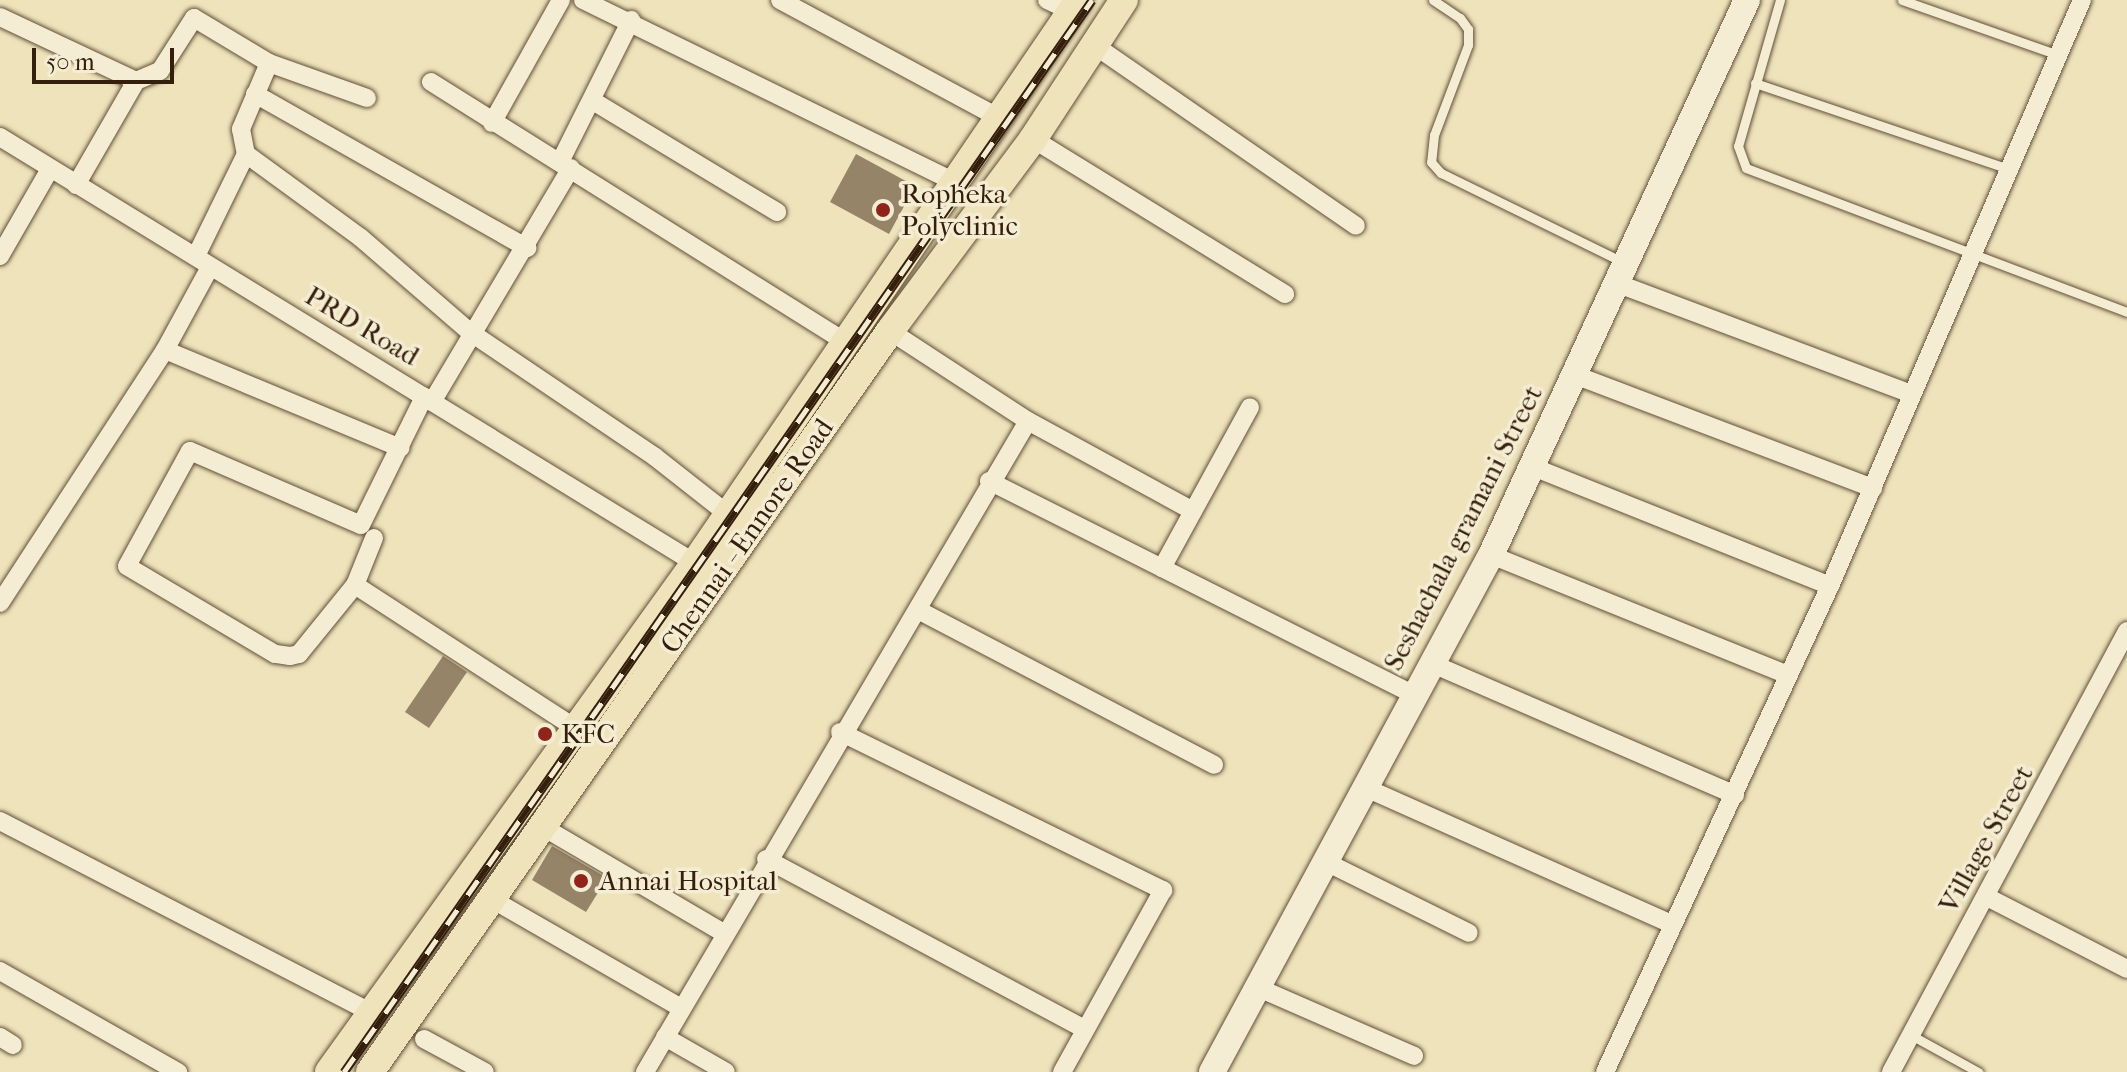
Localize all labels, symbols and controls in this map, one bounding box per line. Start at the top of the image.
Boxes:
scale bar [36,32,178,82]
text: 50 m [46,48,95,76]
place label: Ropheka Polyclinic [901,177,1018,243]
marker: Ropheka Polyclinic [872,199,894,221]
street label: PRD Road [299,279,425,373]
street label: Seshachala gramani Street [1376,380,1550,676]
street label: Chennai - Ennore Road [653,412,841,660]
place label: KFC [561,717,615,751]
marker: KFC [536,725,554,743]
street label: Village Street [1932,759,2040,919]
place label: Annai Hospital [599,864,777,898]
marker: Annai Hospital [570,870,592,892]

